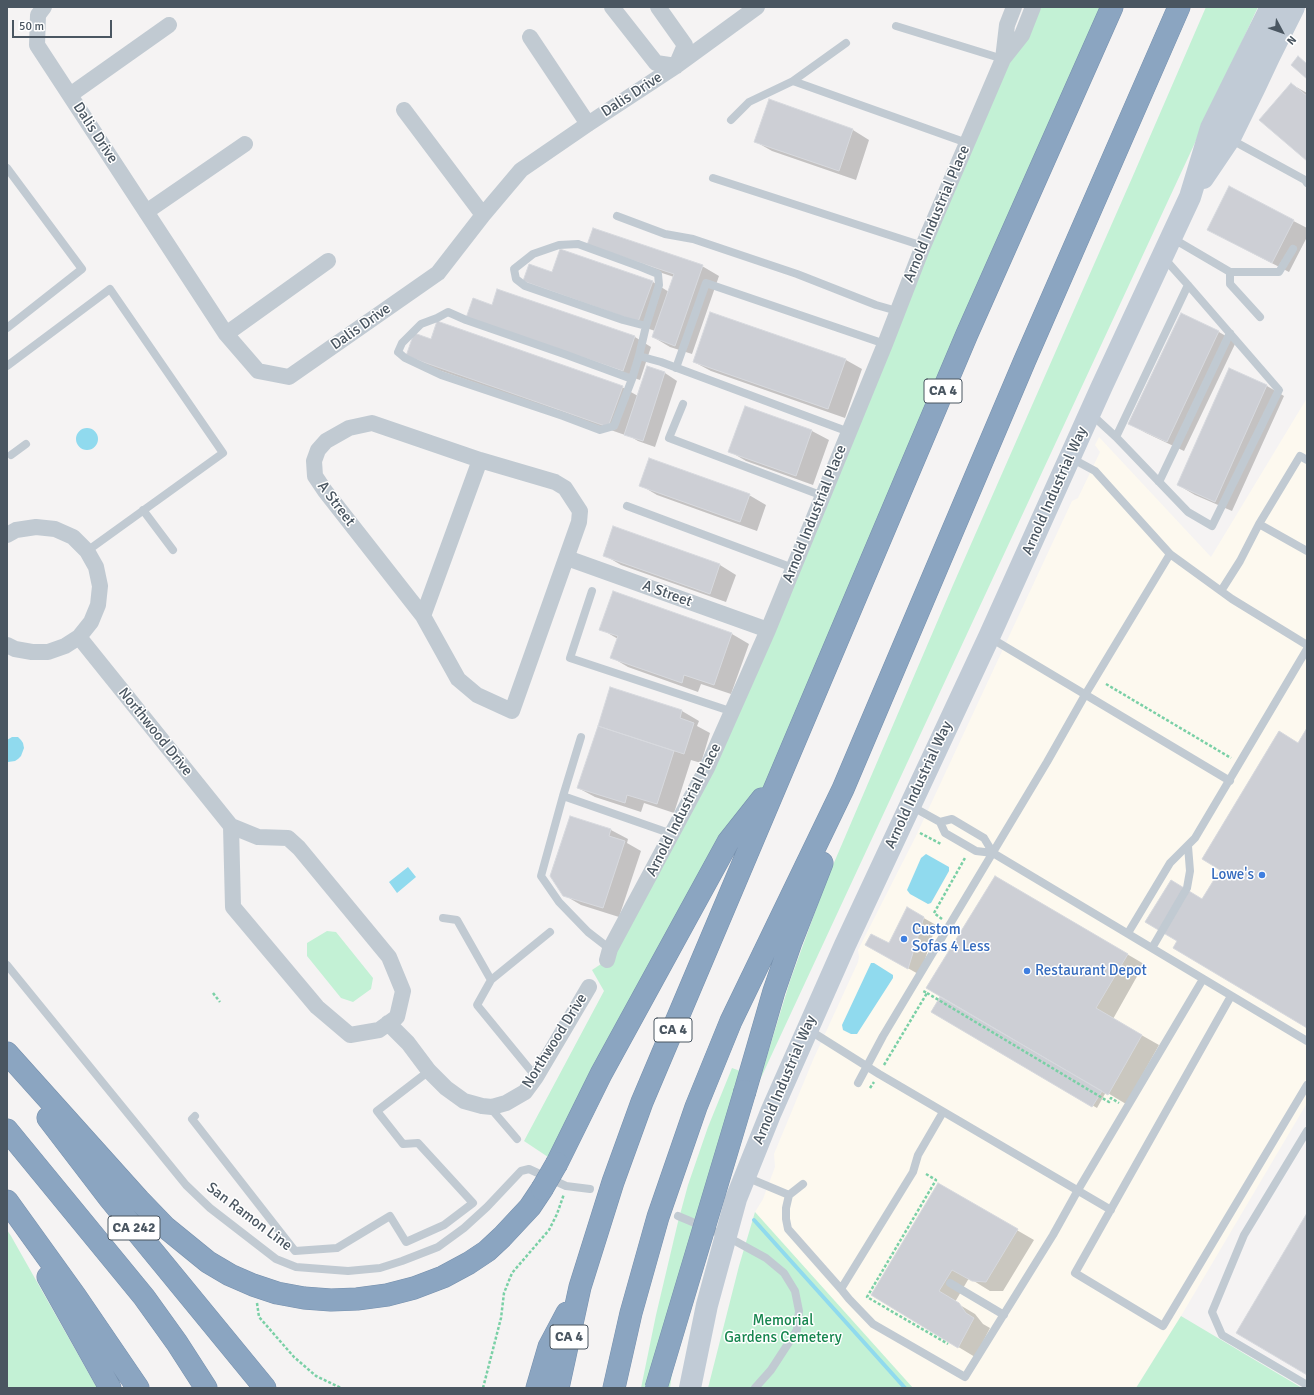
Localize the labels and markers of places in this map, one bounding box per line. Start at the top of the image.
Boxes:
place label: Lowe's [1211,866,1254,884]
marker: Lowe's [1257,870,1267,880]
place label: Custom Sofas 4 Less [912,921,990,956]
marker: Custom Sofas 4 Less [899,934,909,944]
place label: Restaurant Depot [1035,962,1147,980]
marker: Restaurant Depot [1022,966,1032,976]

